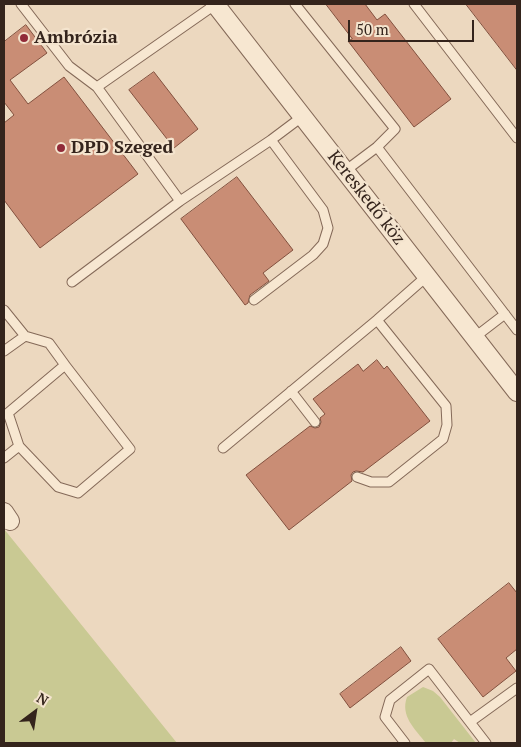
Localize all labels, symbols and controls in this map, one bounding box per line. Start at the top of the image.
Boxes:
scale bar [351,10,477,42]
text: 50 m [356,19,389,39]
place label: Ambrózia [34,27,118,49]
marker: Ambrózia [18,32,30,44]
place label: DPD Szeged [71,137,173,159]
marker: DPD Szeged [55,142,67,154]
street label: Kereskedő köz [323,147,409,249]
north arrow [10,687,60,737]
text: N [34,688,52,710]

